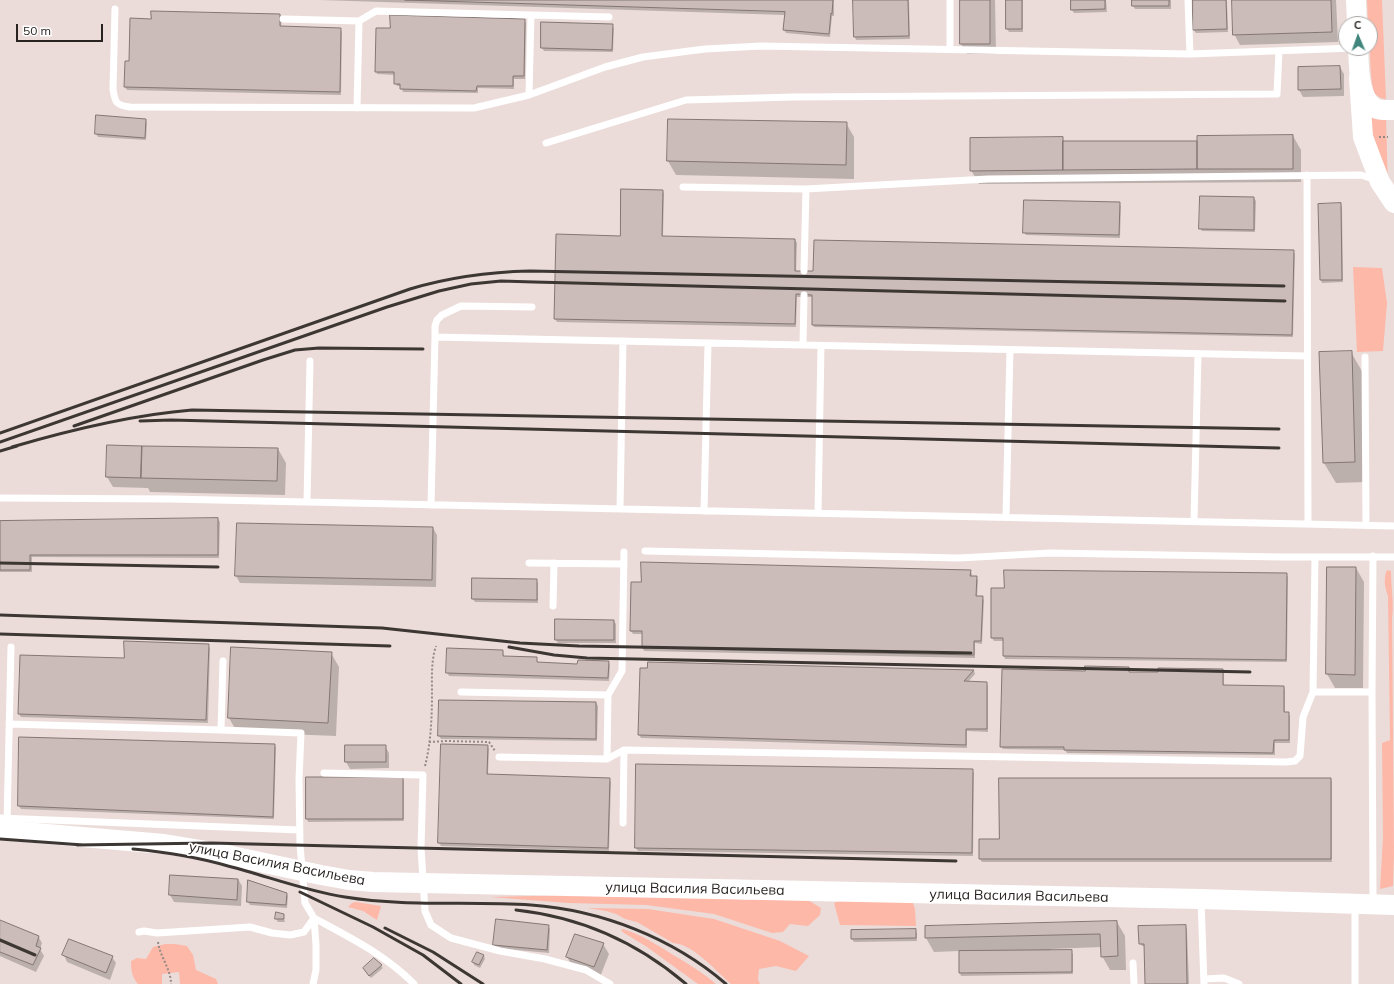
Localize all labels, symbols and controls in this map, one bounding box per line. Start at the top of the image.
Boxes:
scale bar [18,16,105,42]
north arrow [1338,16,1378,56]
text: С [1354,18,1362,32]
text: 50 m [23,23,51,38]
street label: улица Василия Васильева [187,839,367,889]
street label: улица Василия Васильева [605,879,785,899]
street label: улица Василия Васильева [929,886,1109,906]

